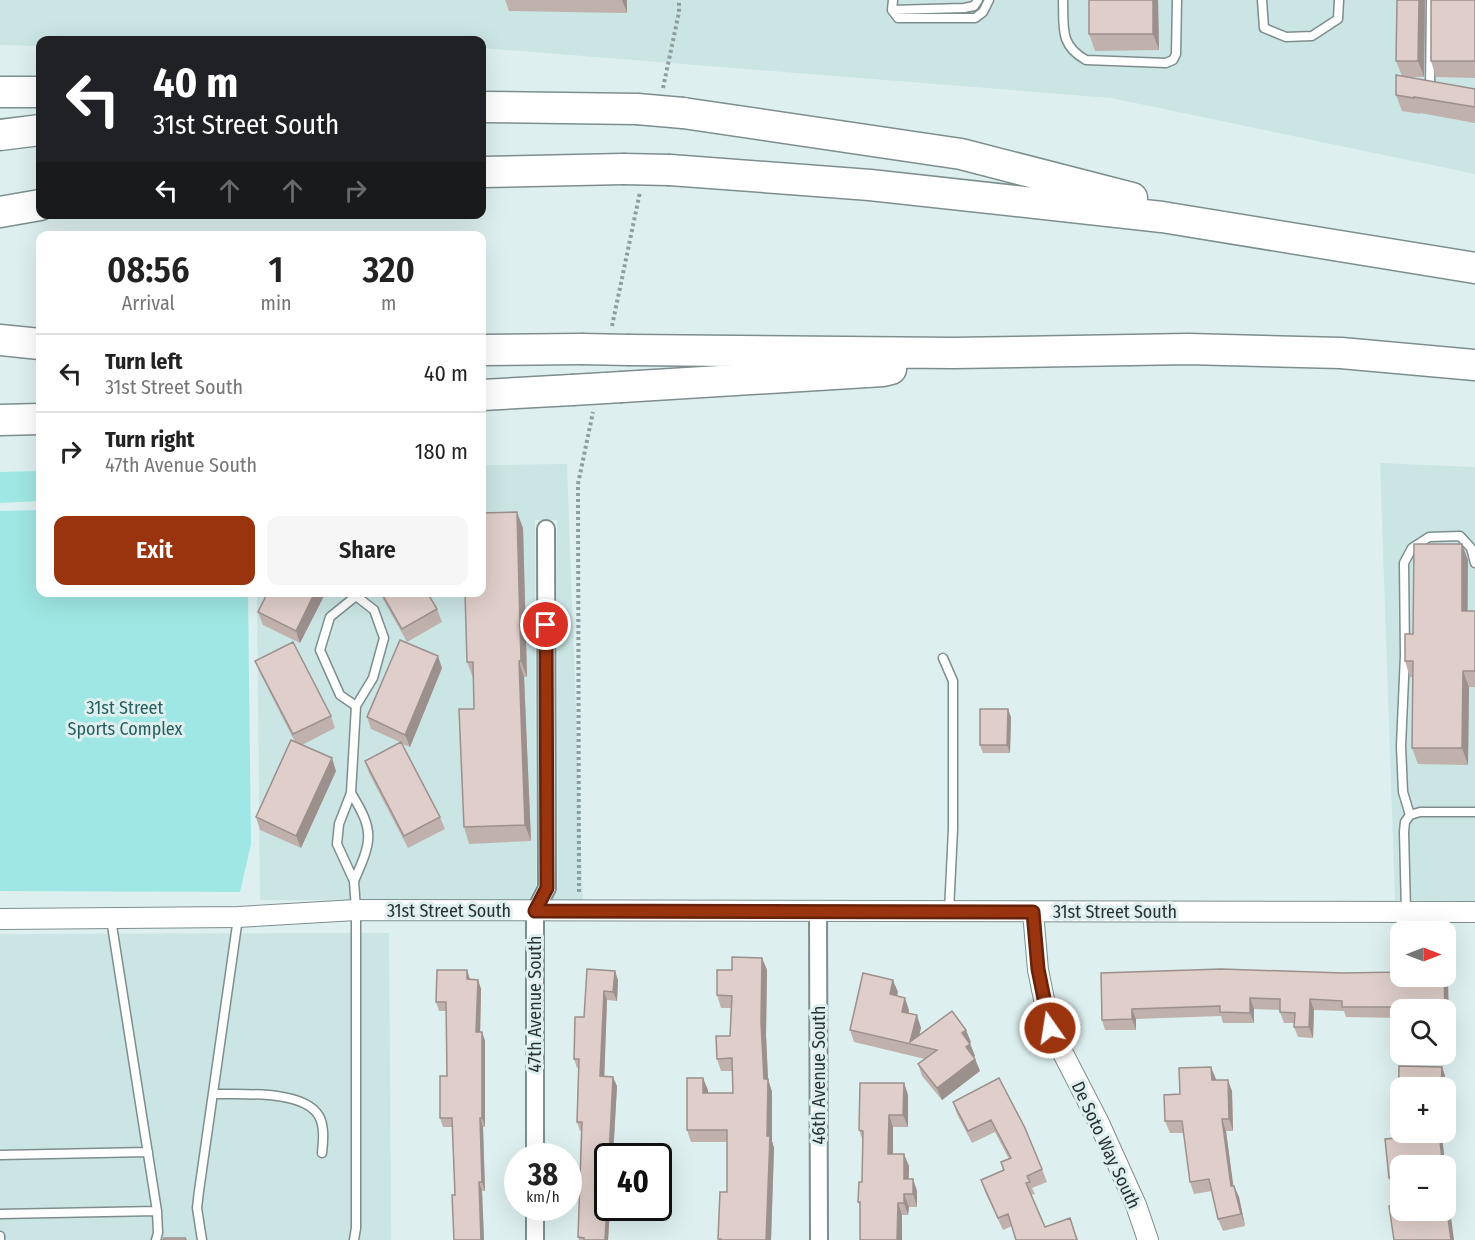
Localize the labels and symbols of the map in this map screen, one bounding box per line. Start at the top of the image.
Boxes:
pin [520,599,571,650]
park label: 31st Street Sports Complex [67,697,183,740]
street label: 31st Street South [387,900,511,922]
street label: 31st Street South [1053,901,1177,923]
north arrow [1390,921,1456,987]
street label: 47th Avenue South [524,936,546,1072]
position arrow [1018,996,1082,1060]
street label: 46th Avenue South [808,1006,830,1144]
street label: De Soto Way South [1067,1078,1145,1212]
speed limit sign: 40 [594,1143,672,1221]

